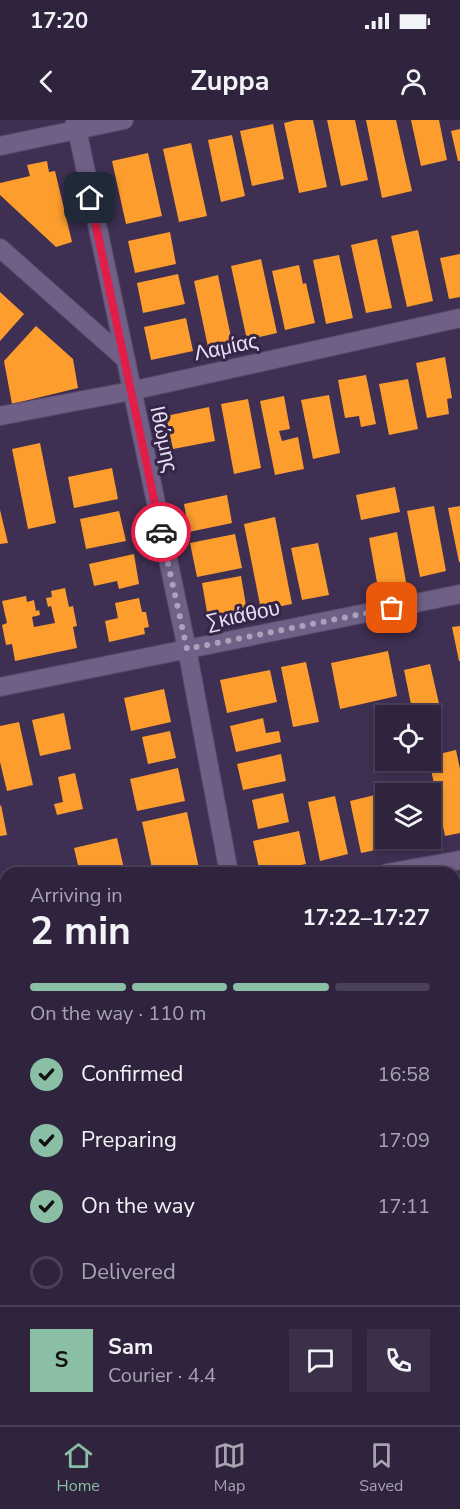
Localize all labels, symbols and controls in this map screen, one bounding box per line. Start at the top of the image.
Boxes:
text: 17:20 [30,6,88,36]
text: Zuppa [191,63,269,100]
icon: back [30,65,63,98]
icon: person [397,65,430,98]
pin [64,172,115,223]
icon: home [73,181,106,214]
street label: Λαμίας [191,327,261,367]
street label: Ιθώμης [143,403,185,475]
courier [131,502,191,562]
icon: car [145,516,178,549]
pin [366,582,417,633]
icon: bag [375,591,408,624]
street label: Σκιάθου [204,594,282,636]
map controls [375,705,441,849]
button: locate [375,705,441,771]
button: layers [375,783,441,849]
text: Arriving in [30,882,123,909]
text: 17:22–17:27 [302,903,430,933]
text: 2 min [30,905,131,958]
text: On the way · 110 m [30,1000,206,1027]
icon: check [30,1058,63,1091]
text: Confirmed [81,1059,183,1089]
text: 16:58 [377,1061,430,1088]
icon: check [30,1124,63,1157]
text: Preparing [81,1125,177,1155]
text: 17:09 [377,1127,430,1154]
icon: check [30,1190,63,1223]
text: On the way [81,1191,195,1221]
text: 17:11 [377,1193,430,1220]
text: Delivered [81,1257,176,1287]
button: chat [289,1329,352,1392]
button: phone [367,1329,430,1392]
text: Sam [108,1332,153,1362]
text: S [55,1345,68,1375]
text: Courier · 4.4 [108,1362,216,1389]
tab: Home [57,1439,100,1497]
tab: Map [213,1439,246,1497]
tab: Saved [359,1439,403,1497]

